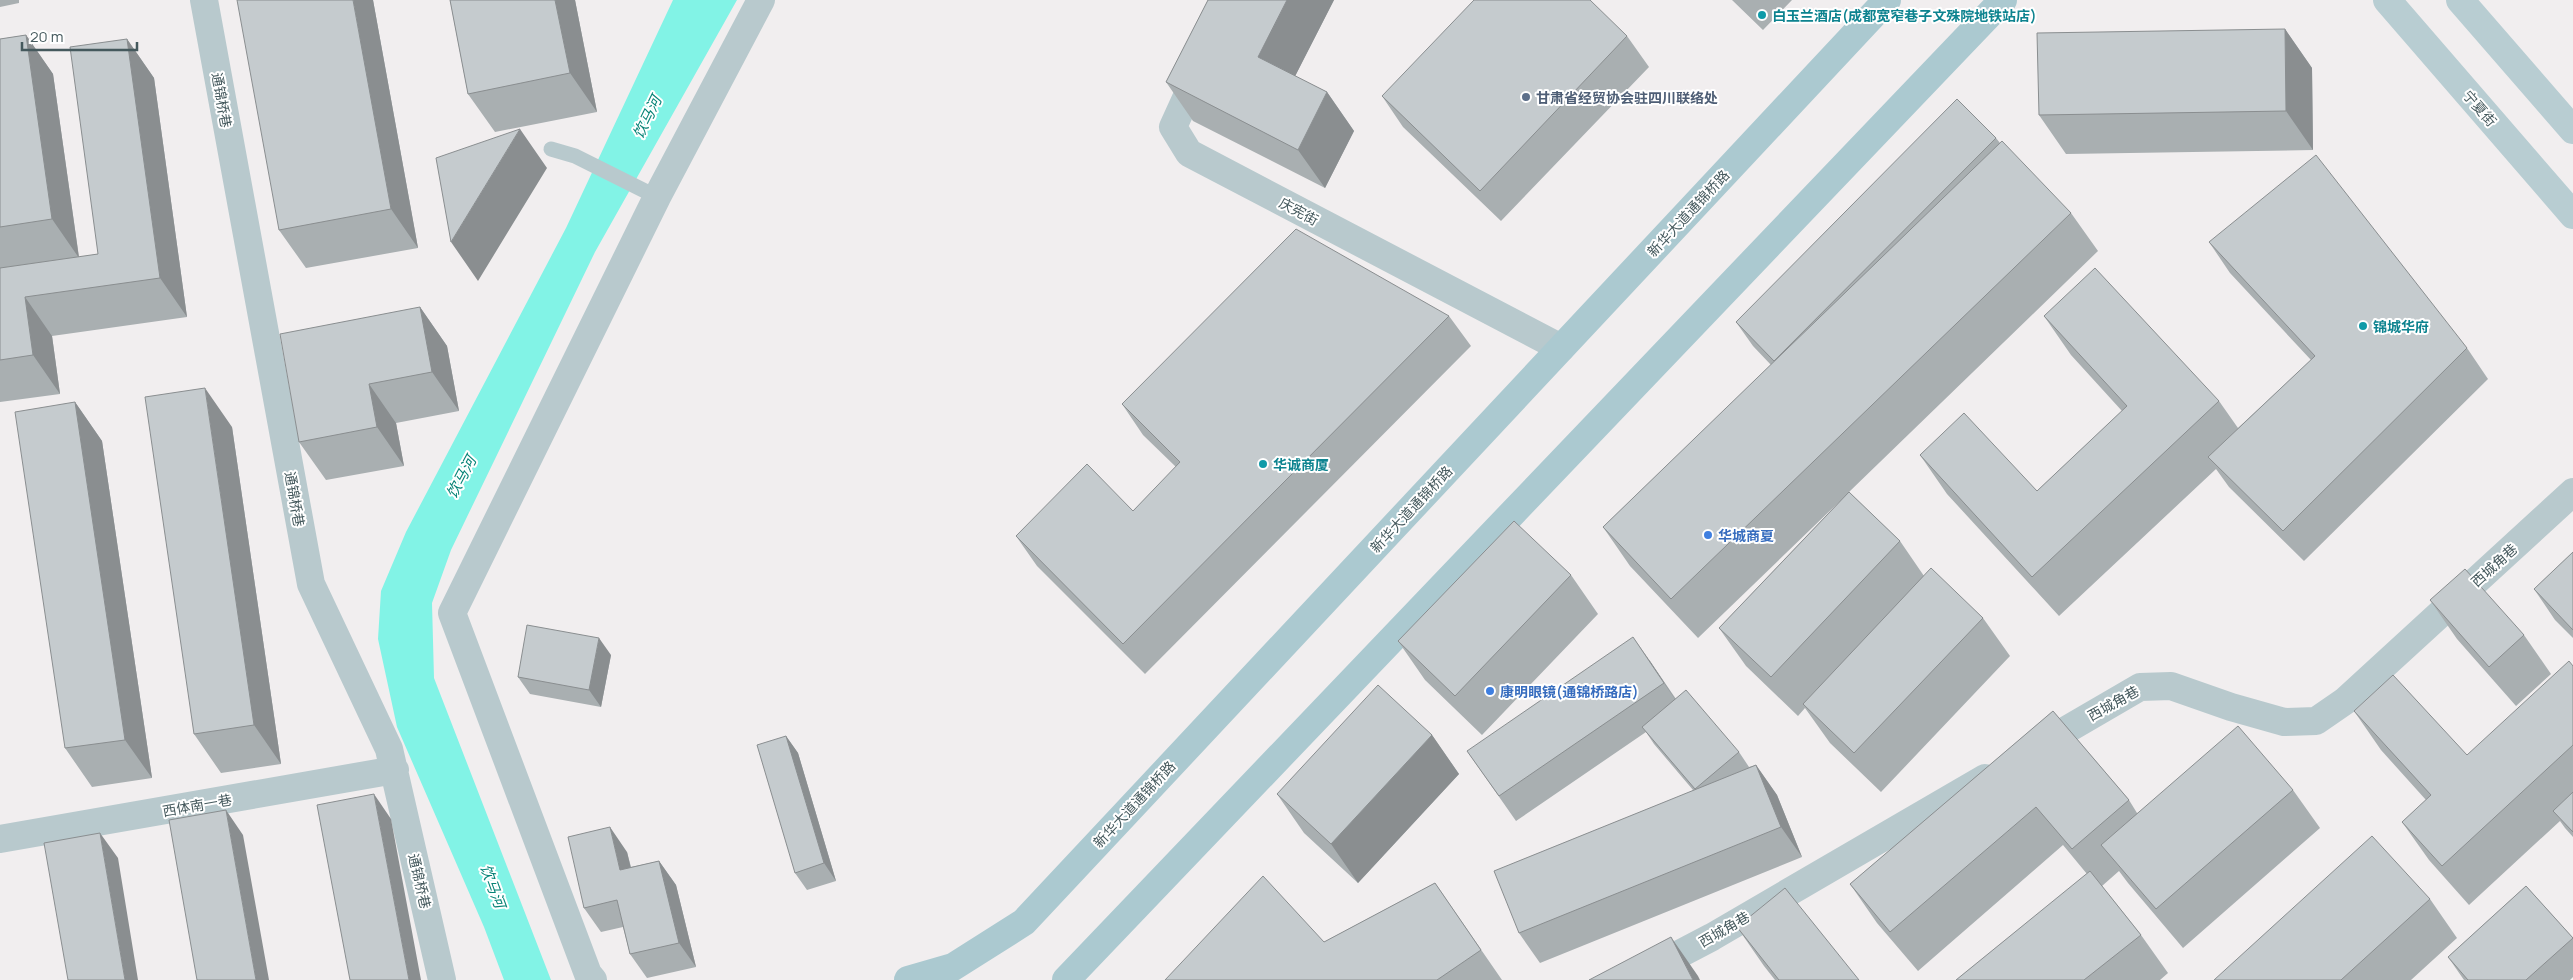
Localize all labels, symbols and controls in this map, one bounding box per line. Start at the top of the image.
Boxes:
place label: 白玉兰酒店(成都宽窄巷子文殊院地铁站店) [1772,6,2037,25]
marker: 白玉兰酒店(成都宽窄巷子文殊院地铁站店) [1756,9,1768,21]
scale bar [22,20,138,52]
text: 20 m [30,26,63,47]
street label: 通锦桥巷 [208,71,236,129]
street label: 宁夏街 [2459,86,2501,130]
place label: 甘肃省经贸协会驻四川联络处 [1536,88,1718,107]
water label: 饮马河 [628,89,668,142]
marker: 甘肃省经贸协会驻四川联络处 [1520,91,1532,103]
street label: 新华大道通锦桥路 [1643,166,1733,260]
street label: 庆宪街 [1276,193,1322,229]
place label: 锦城华府 [2373,317,2429,336]
marker: 锦城华府 [2357,320,2369,332]
water label: 饮马河 [441,450,482,502]
place label: 华诚商厦 [1273,455,1329,474]
marker: 华诚商厦 [1257,458,1269,470]
street label: 新华大道通锦桥路 [1366,462,1456,556]
street label: 通锦桥巷 [281,470,309,528]
place label: 华城商夏 [1718,526,1774,545]
marker: 华城商夏 [1702,529,1714,541]
street label: 西城角巷 [2467,539,2521,591]
street label: 西城角巷 [2084,681,2142,725]
place label: 康明眼镜(通锦桥路店) [1500,682,1639,701]
marker: 康明眼镜(通锦桥路店) [1484,685,1496,697]
street label: 新华大道通锦桥路 [1089,757,1179,851]
street label: 西体南一巷 [161,790,233,820]
street label: 通锦桥巷 [404,852,436,910]
water label: 饮马河 [475,861,512,914]
street label: 西城角巷 [1695,907,1753,951]

